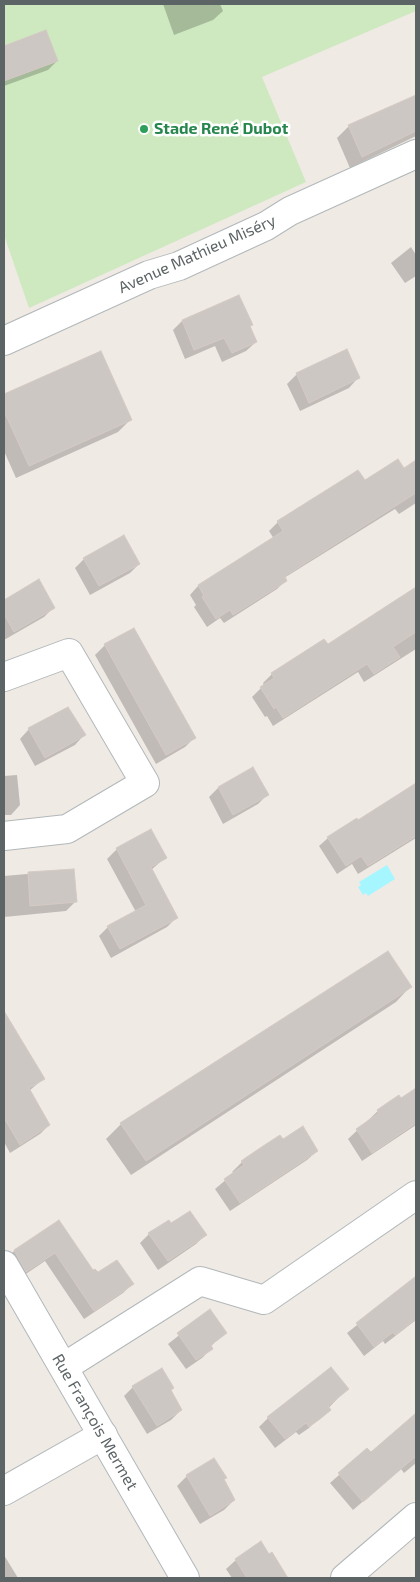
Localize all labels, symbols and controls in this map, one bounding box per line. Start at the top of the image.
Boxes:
place label: Stade René Dubot [154,119,288,139]
marker: Stade René Dubot [138,123,150,135]
street label: Avenue Mathieu Miséry [115,211,279,297]
street label: Rue François Mermet [48,1350,142,1494]

